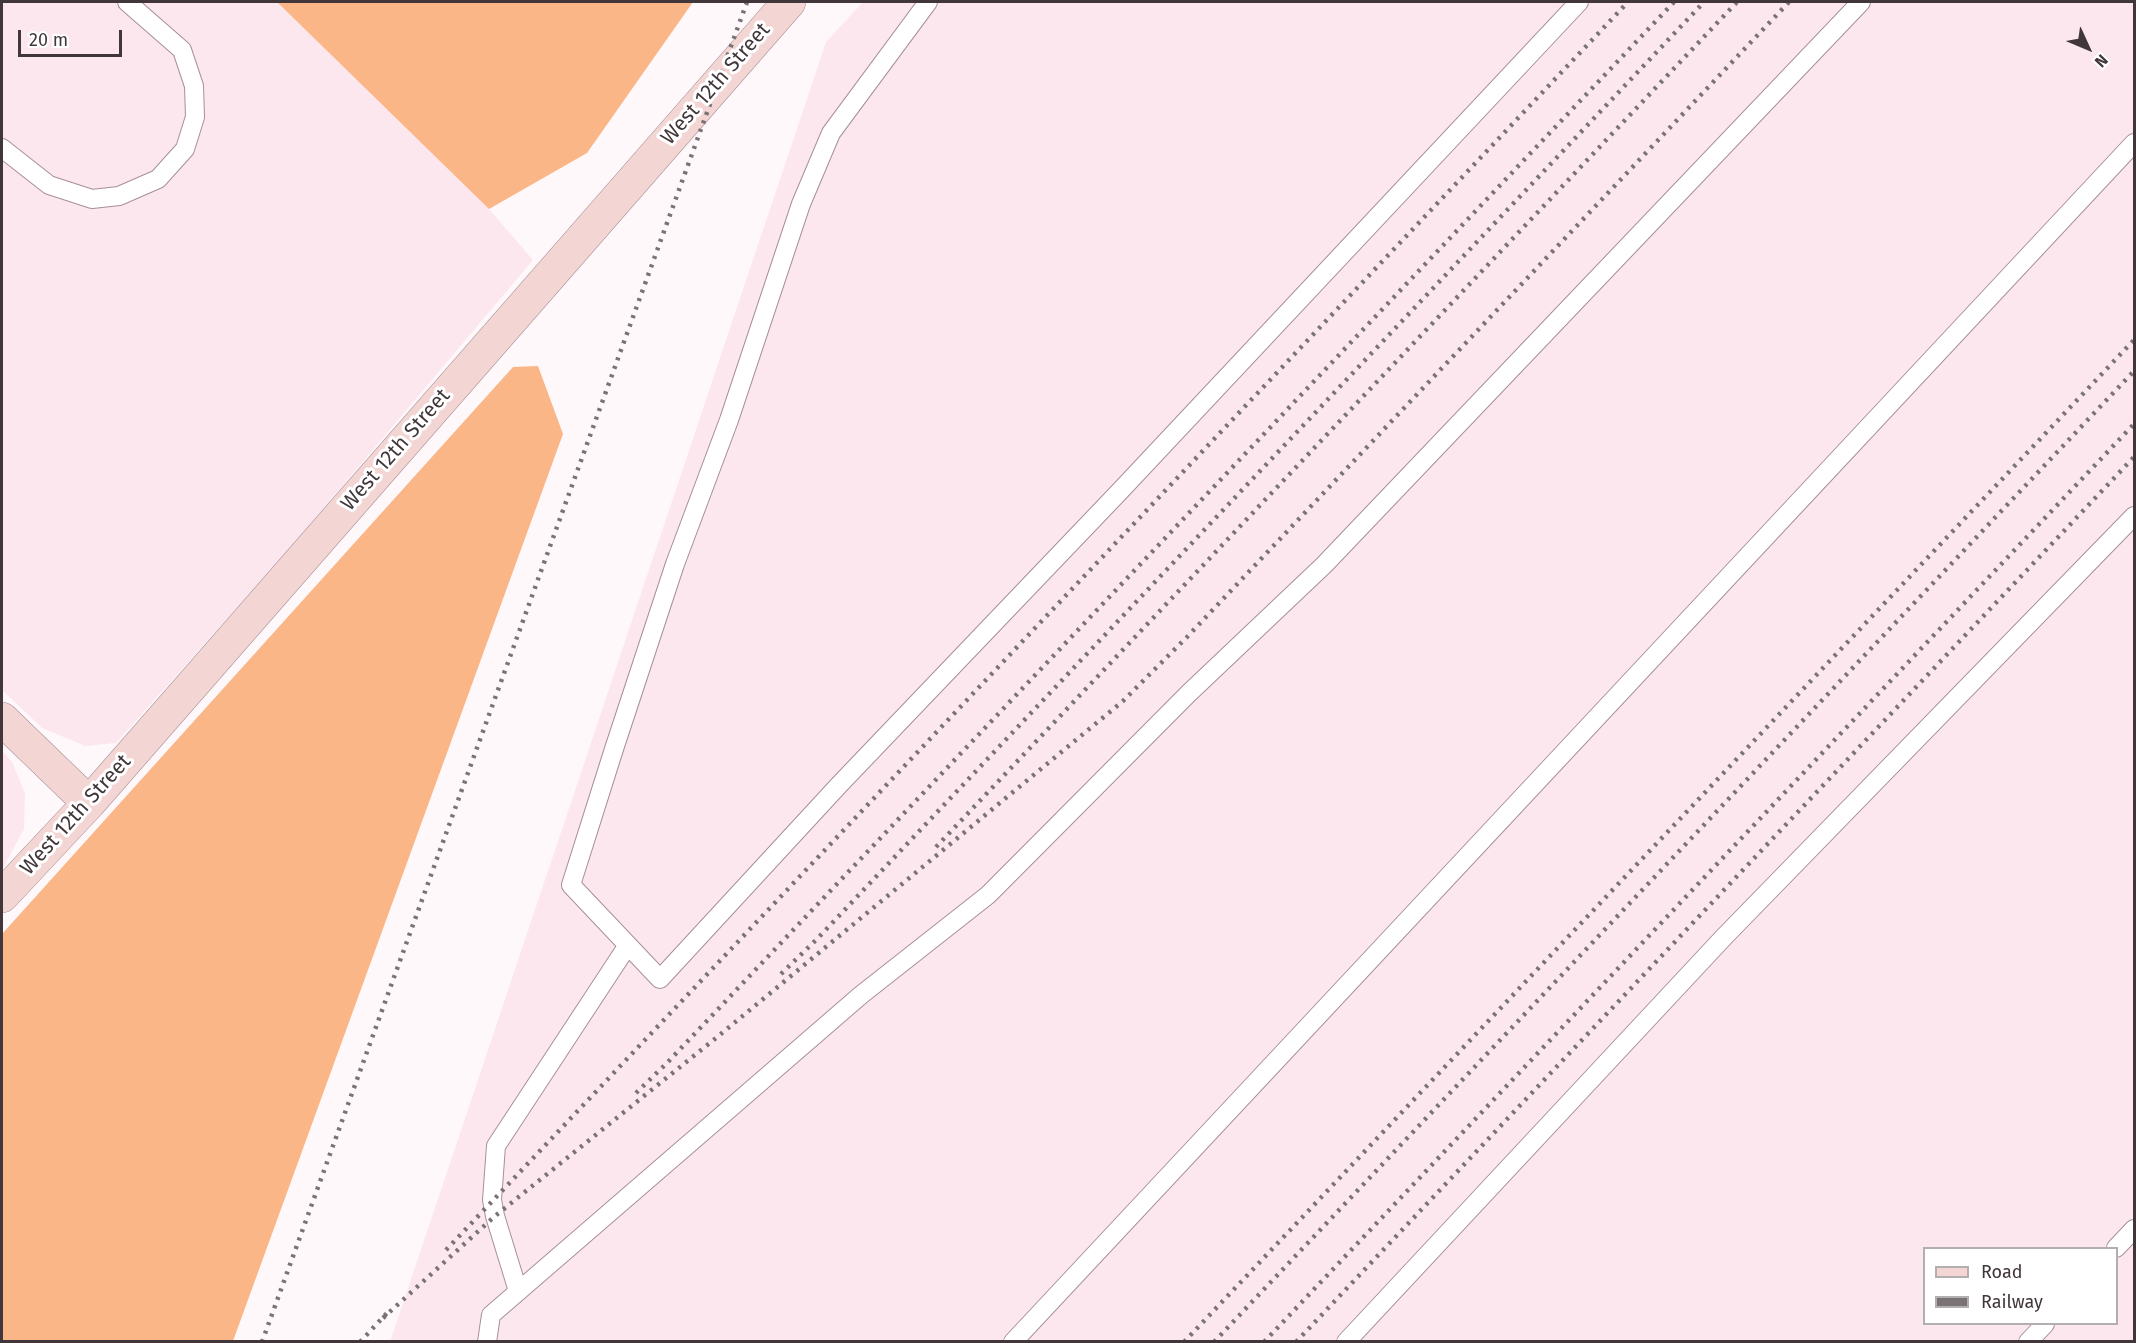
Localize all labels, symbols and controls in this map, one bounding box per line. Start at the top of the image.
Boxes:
scale bar [21,18,124,56]
street label: West 12th Street [656,18,776,150]
north arrow [2058,18,2118,78]
text: 20 m [29,29,68,51]
text: N [2091,50,2112,71]
street label: West 12th Street [336,384,456,516]
street label: West 12th Street [15,750,137,880]
legend [1923,1247,2118,1325]
text: Road [1981,1261,2023,1283]
text: Railway [1981,1291,2043,1313]

